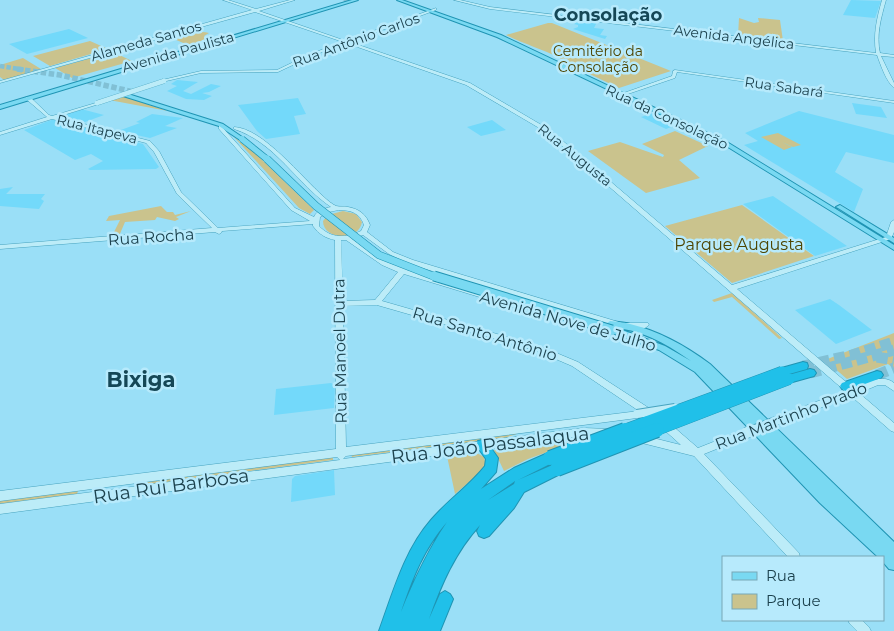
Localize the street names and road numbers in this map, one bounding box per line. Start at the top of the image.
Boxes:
street label: Rua Antônio Carlos [290,9,422,71]
street label: Alameda Santos [89,17,204,65]
street label: Avenida Angélica [673,21,795,53]
street label: Avenida Paulista [120,27,236,77]
street label: Rua Sabará [743,73,825,101]
street label: Rua da Consolação [603,81,731,153]
street label: Rua Itapeva [55,110,139,148]
street label: Rua Augusta [534,120,616,190]
street label: Rua Rocha [107,224,195,250]
street label: Rua Manoel Dutra [329,278,351,424]
street label: Avenida Nove de Julho [478,287,658,355]
street label: Rua Santo Antônio [410,303,560,365]
street label: Rua Martinho Prado [712,378,870,454]
street label: Rua João Passalaqua [390,421,590,469]
street label: Rua Rui Barbosa [91,464,251,508]

